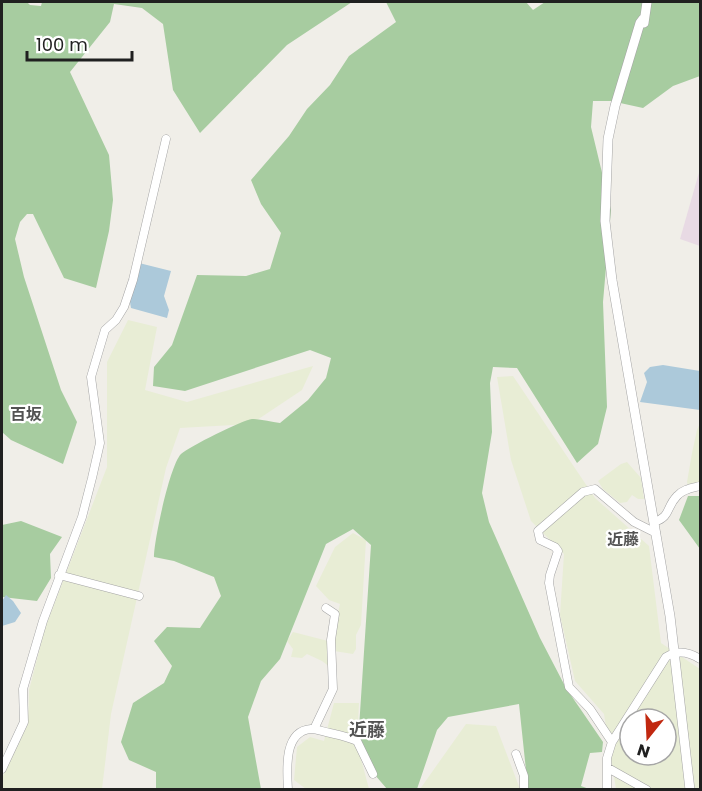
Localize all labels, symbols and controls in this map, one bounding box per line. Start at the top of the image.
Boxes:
scale bar [27,24,132,62]
text: 100 m [36,32,88,57]
district label: 百坂 [10,403,42,426]
district label: 近藤 [607,528,639,551]
north arrow [618,707,678,767]
district label: 近藤 [349,717,385,742]
text: N [634,738,653,764]

